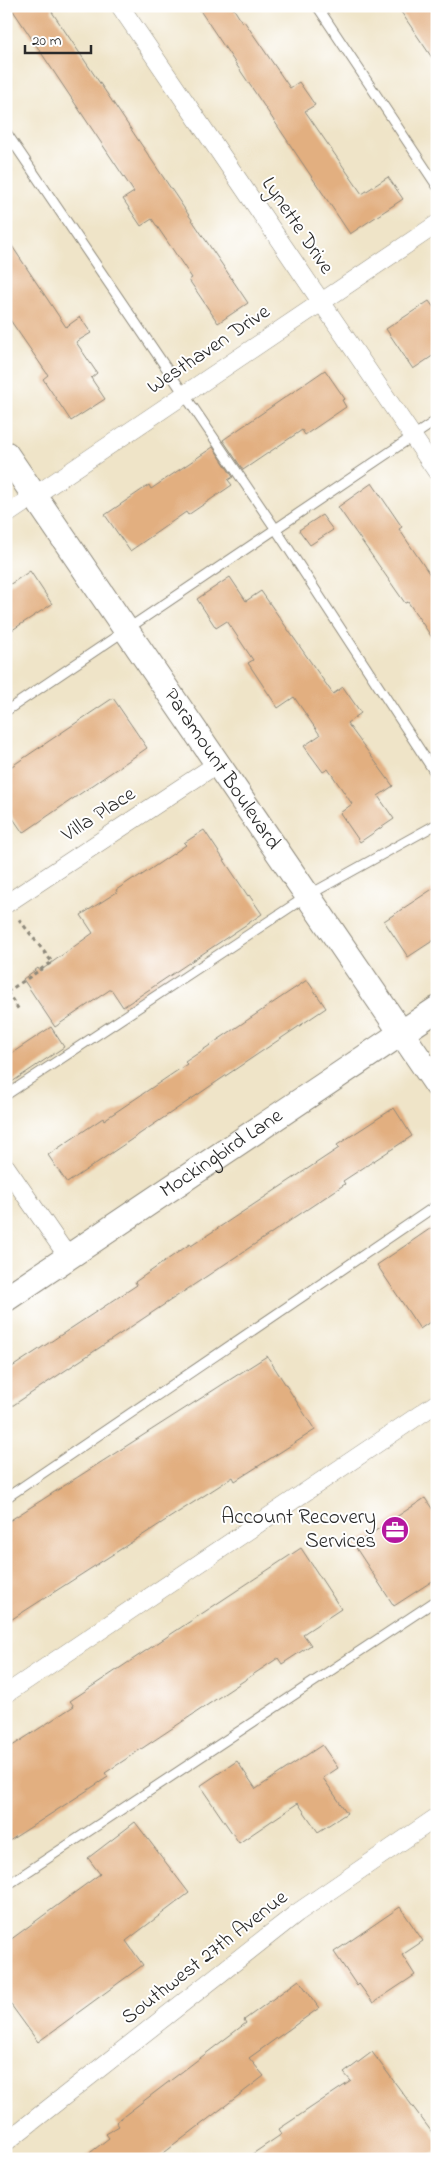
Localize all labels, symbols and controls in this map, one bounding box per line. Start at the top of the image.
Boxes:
scale bar [25,22,91,54]
text: 20 m [32,30,62,52]
street label: Lynette Drive [252,171,341,282]
street label: Westhaven Drive [142,297,277,402]
street label: Paramount Boulevard [156,683,287,856]
street label: Villa Place [55,780,142,851]
street label: Mockingbird Lane [154,1101,290,1206]
place label: Account Recovery Services [221,1503,376,1557]
office icon: Account Recovery Services [380,1515,410,1545]
street label: Southwest 27th Avenue [115,1883,295,2033]

